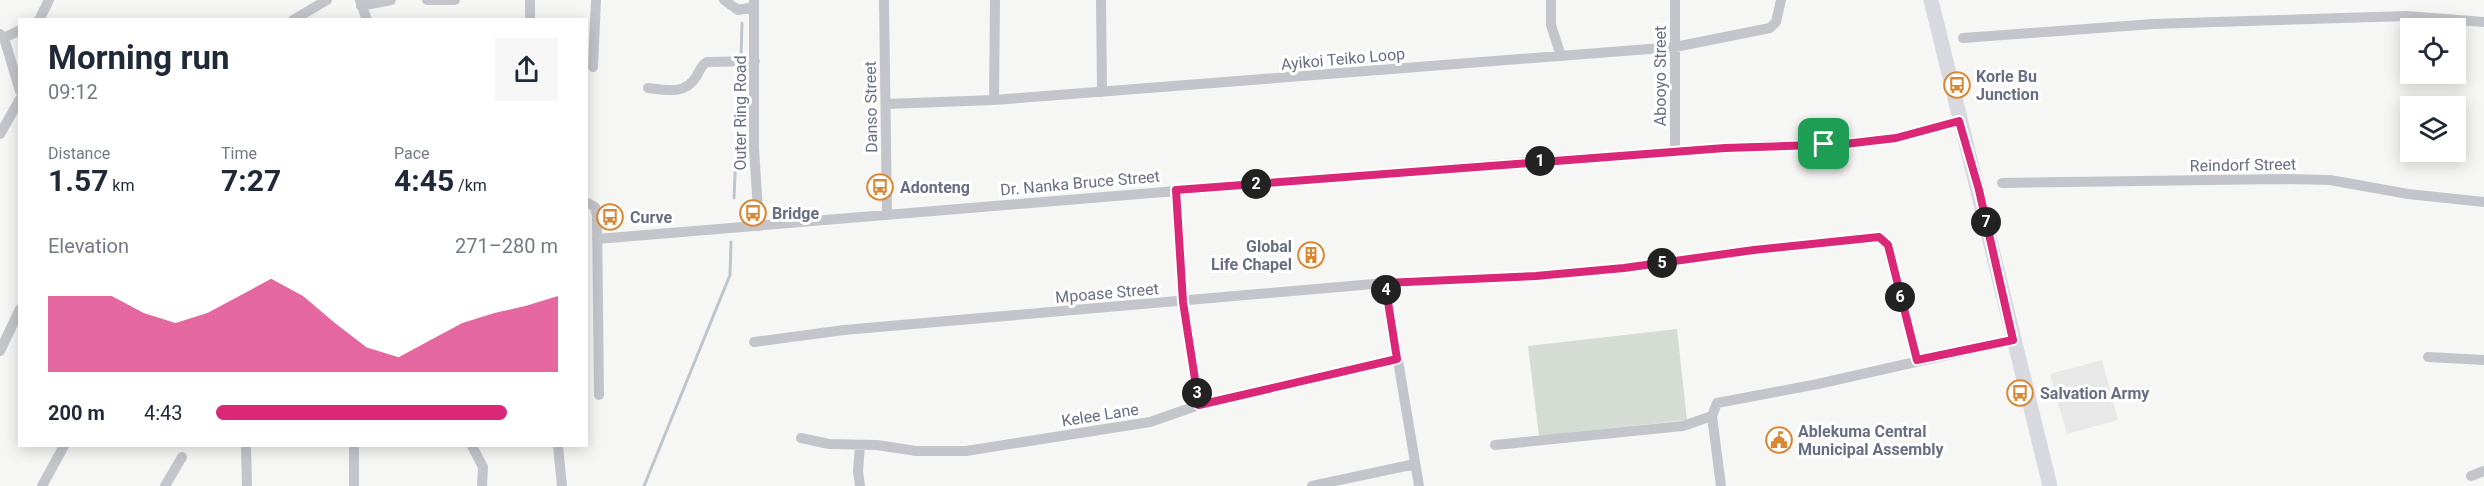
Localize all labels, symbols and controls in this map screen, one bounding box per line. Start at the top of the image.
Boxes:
map controls [2400,18,2466,162]
button: locate [2400,18,2466,84]
street label: Abooyo Street [1651,26,1670,126]
text: Morning run [48,38,229,77]
button: share [495,38,558,101]
street label: Ayikoi Teiko Loop [1280,44,1406,74]
street label: Outer Ring Road [731,55,750,171]
street label: Danso Street [861,61,881,153]
place label: Korle Bu Junction [1976,67,2039,104]
bus stop icon: Korle Bu Junction [1942,70,1972,100]
text: 09:12 [48,80,98,104]
button: layers [2400,96,2466,162]
pin [1798,118,1849,169]
icon: arrive [1807,127,1840,160]
text: Distance [48,144,110,163]
text: Time [221,144,257,163]
text: Pace [394,144,430,163]
pin: 1 [1525,146,1555,176]
text: 1 [1535,151,1545,170]
street label: Reindorf Street [2190,155,2296,175]
text: 1.57 [48,163,108,198]
text: 7:27 [221,163,281,198]
text: 4:45 [394,163,454,198]
street label: Dr. Nanka Bruce Street [999,167,1161,199]
pin: 2 [1241,169,1271,199]
bus stop icon: Adonteng [865,172,895,202]
text: 2 [1251,174,1261,193]
text: km [108,176,134,195]
text: /km [454,176,487,195]
place label: Adonteng [900,178,970,197]
bus stop icon: Bridge [738,198,768,228]
bus stop icon: Curve [595,202,625,232]
place label: Bridge [772,204,819,223]
pin: 7 [1971,207,2001,237]
place label: Curve [630,208,672,227]
text: 7 [1981,212,1991,231]
text: Elevation [48,234,129,258]
text: 271–280 m [455,234,558,258]
place label: Global Life Chapel [1211,237,1292,274]
building icon: Global Life Chapel [1296,240,1326,270]
pin: 5 [1647,248,1677,278]
text: 5 [1657,253,1667,272]
pin: 4 [1371,275,1401,305]
street label: Mpoase Street [1055,279,1159,307]
text: 4 [1381,280,1391,299]
pin: 6 [1885,282,1915,312]
text: 6 [1895,287,1905,306]
pin: 3 [1182,378,1212,408]
bus stop icon: Salvation Army [2005,378,2035,408]
text: 3 [1192,383,1202,402]
place label: Salvation Army [2040,384,2150,403]
street label: Kelee Lane [1060,400,1140,430]
text: 200 m [48,401,105,425]
text: 4:43 [144,401,183,425]
place label: Ablekuma Central Municipal Assembly [1798,422,1944,459]
public building icon: Ablekuma Central Municipal Assembly [1764,425,1794,455]

